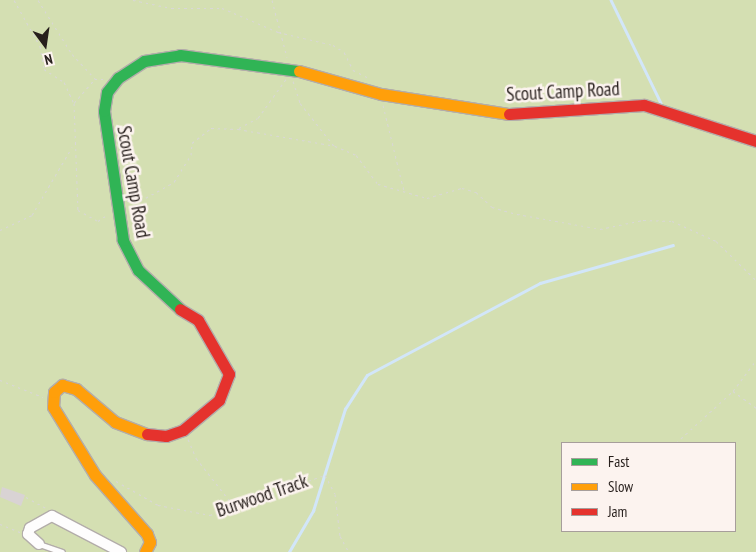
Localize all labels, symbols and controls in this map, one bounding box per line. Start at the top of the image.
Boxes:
north arrow [20,20,70,70]
text: N [43,50,54,69]
street label: Scout Camp Road [506,78,620,106]
street label: Scout Camp Road [112,124,154,240]
legend [561,442,736,532]
text: Fast [608,452,629,471]
street label: Burwood Track [213,470,311,522]
text: Slow [608,477,633,496]
text: Jam [608,502,627,521]

